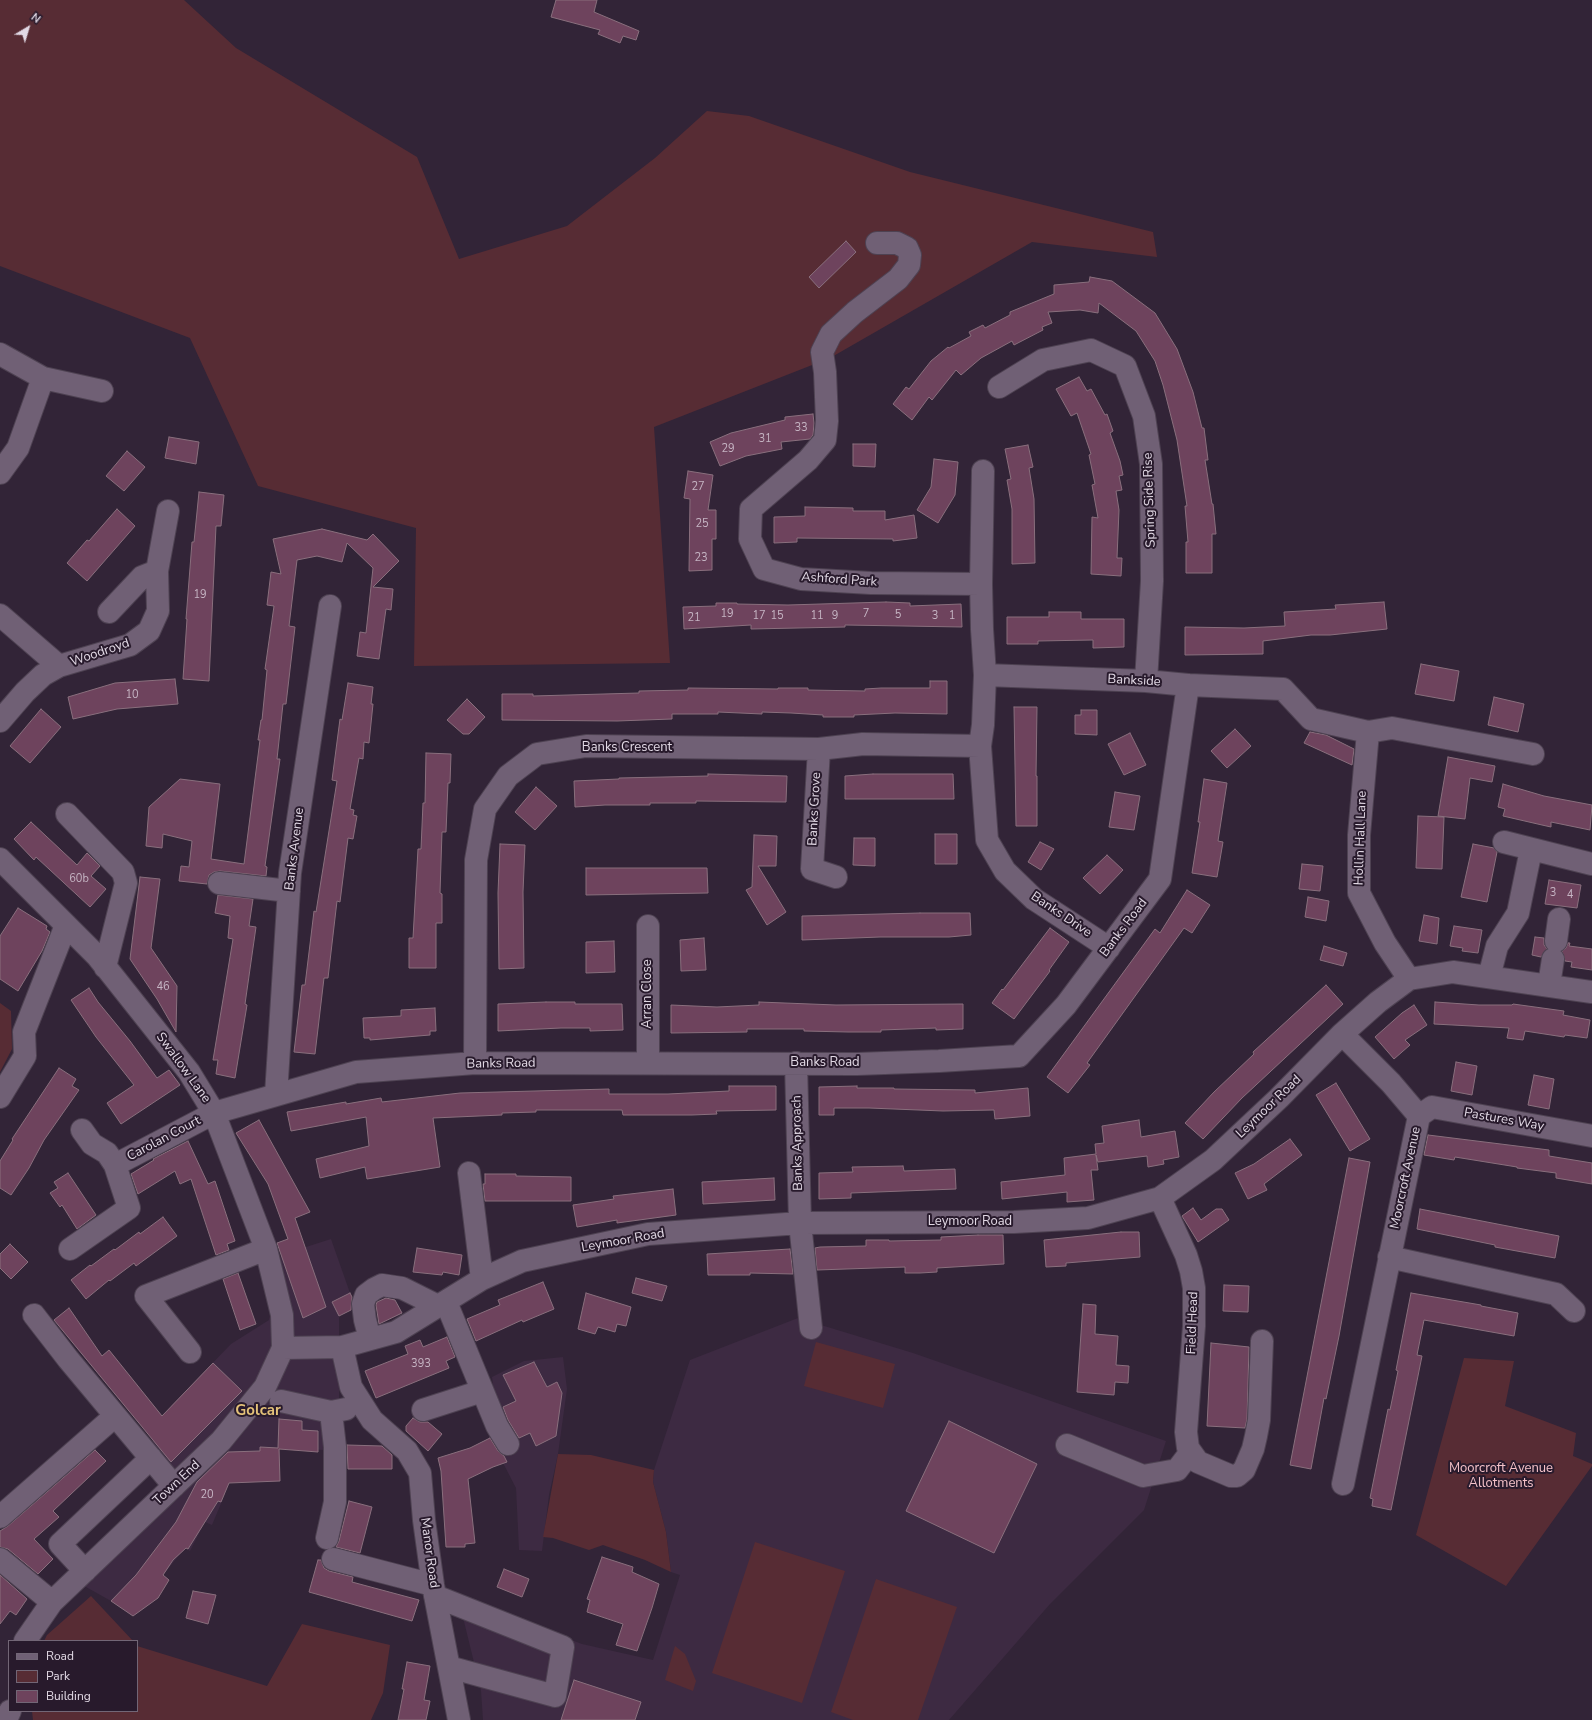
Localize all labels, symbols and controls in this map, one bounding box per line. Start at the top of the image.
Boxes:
north arrow [8,8,48,48]
text: N [28,10,44,27]
house number: 33 [794,421,808,435]
house number: 31 [758,432,772,446]
house number: 29 [721,442,735,456]
street label: Spring Side Rise [1141,452,1159,548]
house number: 27 [691,480,705,494]
house number: 25 [695,517,709,531]
house number: 23 [694,551,708,565]
street label: Ashford Park [801,570,877,590]
house number: 19 [193,588,207,602]
house number: 19 [720,607,734,621]
house number: 7 [863,607,869,621]
house number: 5 [895,608,901,622]
house number: 17 [752,609,766,623]
house number: 15 [770,609,784,623]
house number: 11 [810,609,824,623]
house number: 9 [832,609,838,623]
house number: 3 [932,609,938,623]
house number: 1 [949,609,955,623]
house number: 21 [687,611,701,625]
street label: Woodroyd [68,636,132,670]
street label: Bankside [1107,672,1161,690]
house number: 10 [125,688,139,702]
street label: Banks Crescent [582,740,672,756]
street label: Banks Grove [805,772,825,846]
street label: Hollin Hall Lane [1352,790,1370,886]
street label: Banks Avenue [282,807,308,891]
house number: 60b [69,872,89,886]
house number: 3 [1550,886,1556,900]
house number: 4 [1567,888,1573,902]
street label: Banks Drive [1028,889,1094,941]
street label: Banks Road [1097,896,1151,960]
street label: Arran Close [640,959,656,1029]
house number: 46 [156,980,170,994]
street label: Swallow Lane [152,1030,214,1106]
street label: Banks Road [790,1055,860,1071]
street label: Banks Road [466,1056,536,1072]
street label: Leymoor Road [1233,1072,1305,1142]
street label: Banks Approach [789,1095,807,1191]
street label: Pastures Way [1463,1105,1545,1135]
street label: Carolan Court [125,1113,203,1165]
street label: Moorcroft Avenue [1388,1125,1424,1231]
street label: Leymoor Road [928,1214,1012,1230]
street label: Leymoor Road [580,1226,666,1256]
street label: Field Head [1184,1291,1202,1355]
house number: 393 [411,1357,431,1371]
district label: Golcar [235,1402,281,1420]
street label: Town End [150,1457,204,1509]
park label: Moorcroft Avenue Allotments [1449,1461,1553,1492]
house number: 20 [200,1488,214,1502]
street label: Manor Road [416,1517,442,1589]
legend [8,1640,138,1712]
text: Road [46,1648,74,1664]
text: Park [46,1668,70,1684]
text: Building [46,1688,91,1704]

